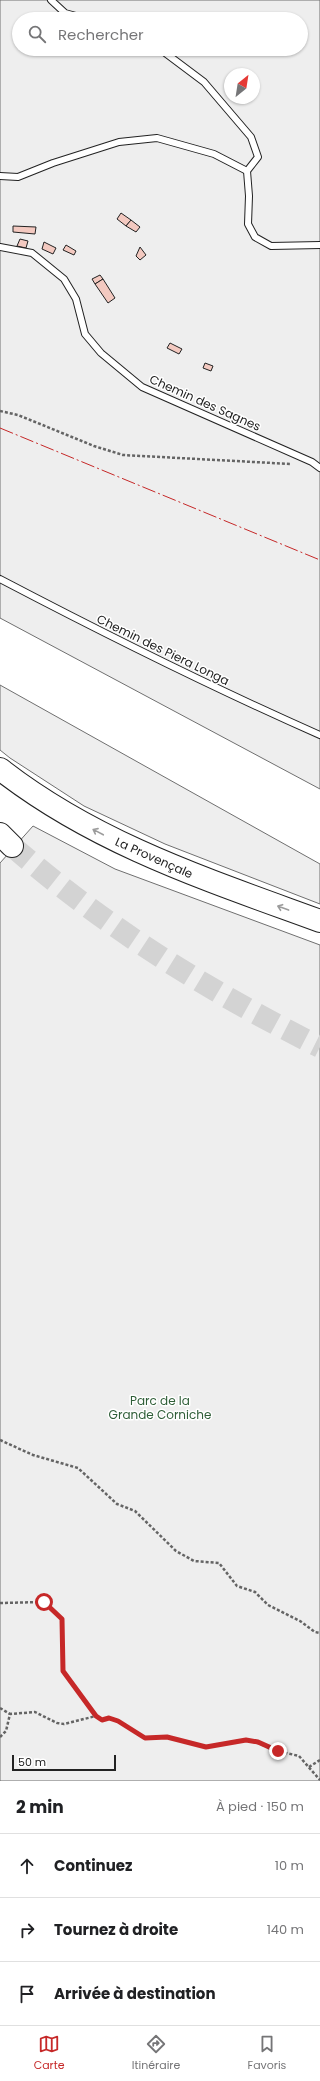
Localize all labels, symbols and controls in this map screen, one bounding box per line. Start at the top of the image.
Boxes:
search box [12,12,308,56]
icon: search [26,23,48,45]
text: Rechercher [58,24,144,45]
north arrow [224,68,260,104]
street label: Chemin des Sagnes [147,370,264,435]
street label: Chemin des Piera Longa [94,610,232,689]
one-way arrow [93,828,105,836]
street label: La Provençale [113,833,196,882]
one-way arrow [278,903,290,911]
park label: Parc de la Grande Corniche [109,1392,211,1423]
route start [35,1593,53,1611]
route end [269,1742,287,1760]
scale bar [12,1753,116,1772]
text: 50 m [18,1754,46,1770]
text: 2 min [16,1795,64,1819]
text: À pied · 150 m [216,1797,304,1816]
icon: ahead [16,1855,38,1877]
text: Continuez [54,1855,133,1876]
text: 10 m [275,1856,304,1875]
icon: right [16,1919,38,1941]
text: Tournez à droite [54,1919,178,1940]
text: 140 m [267,1920,304,1939]
icon: arrive [16,1983,38,2005]
text: Arrivée à destination [54,1983,216,2004]
tab: Carte [34,2033,65,2074]
tab: Itinéraire [132,2033,180,2074]
tab: Favoris [248,2033,286,2074]

